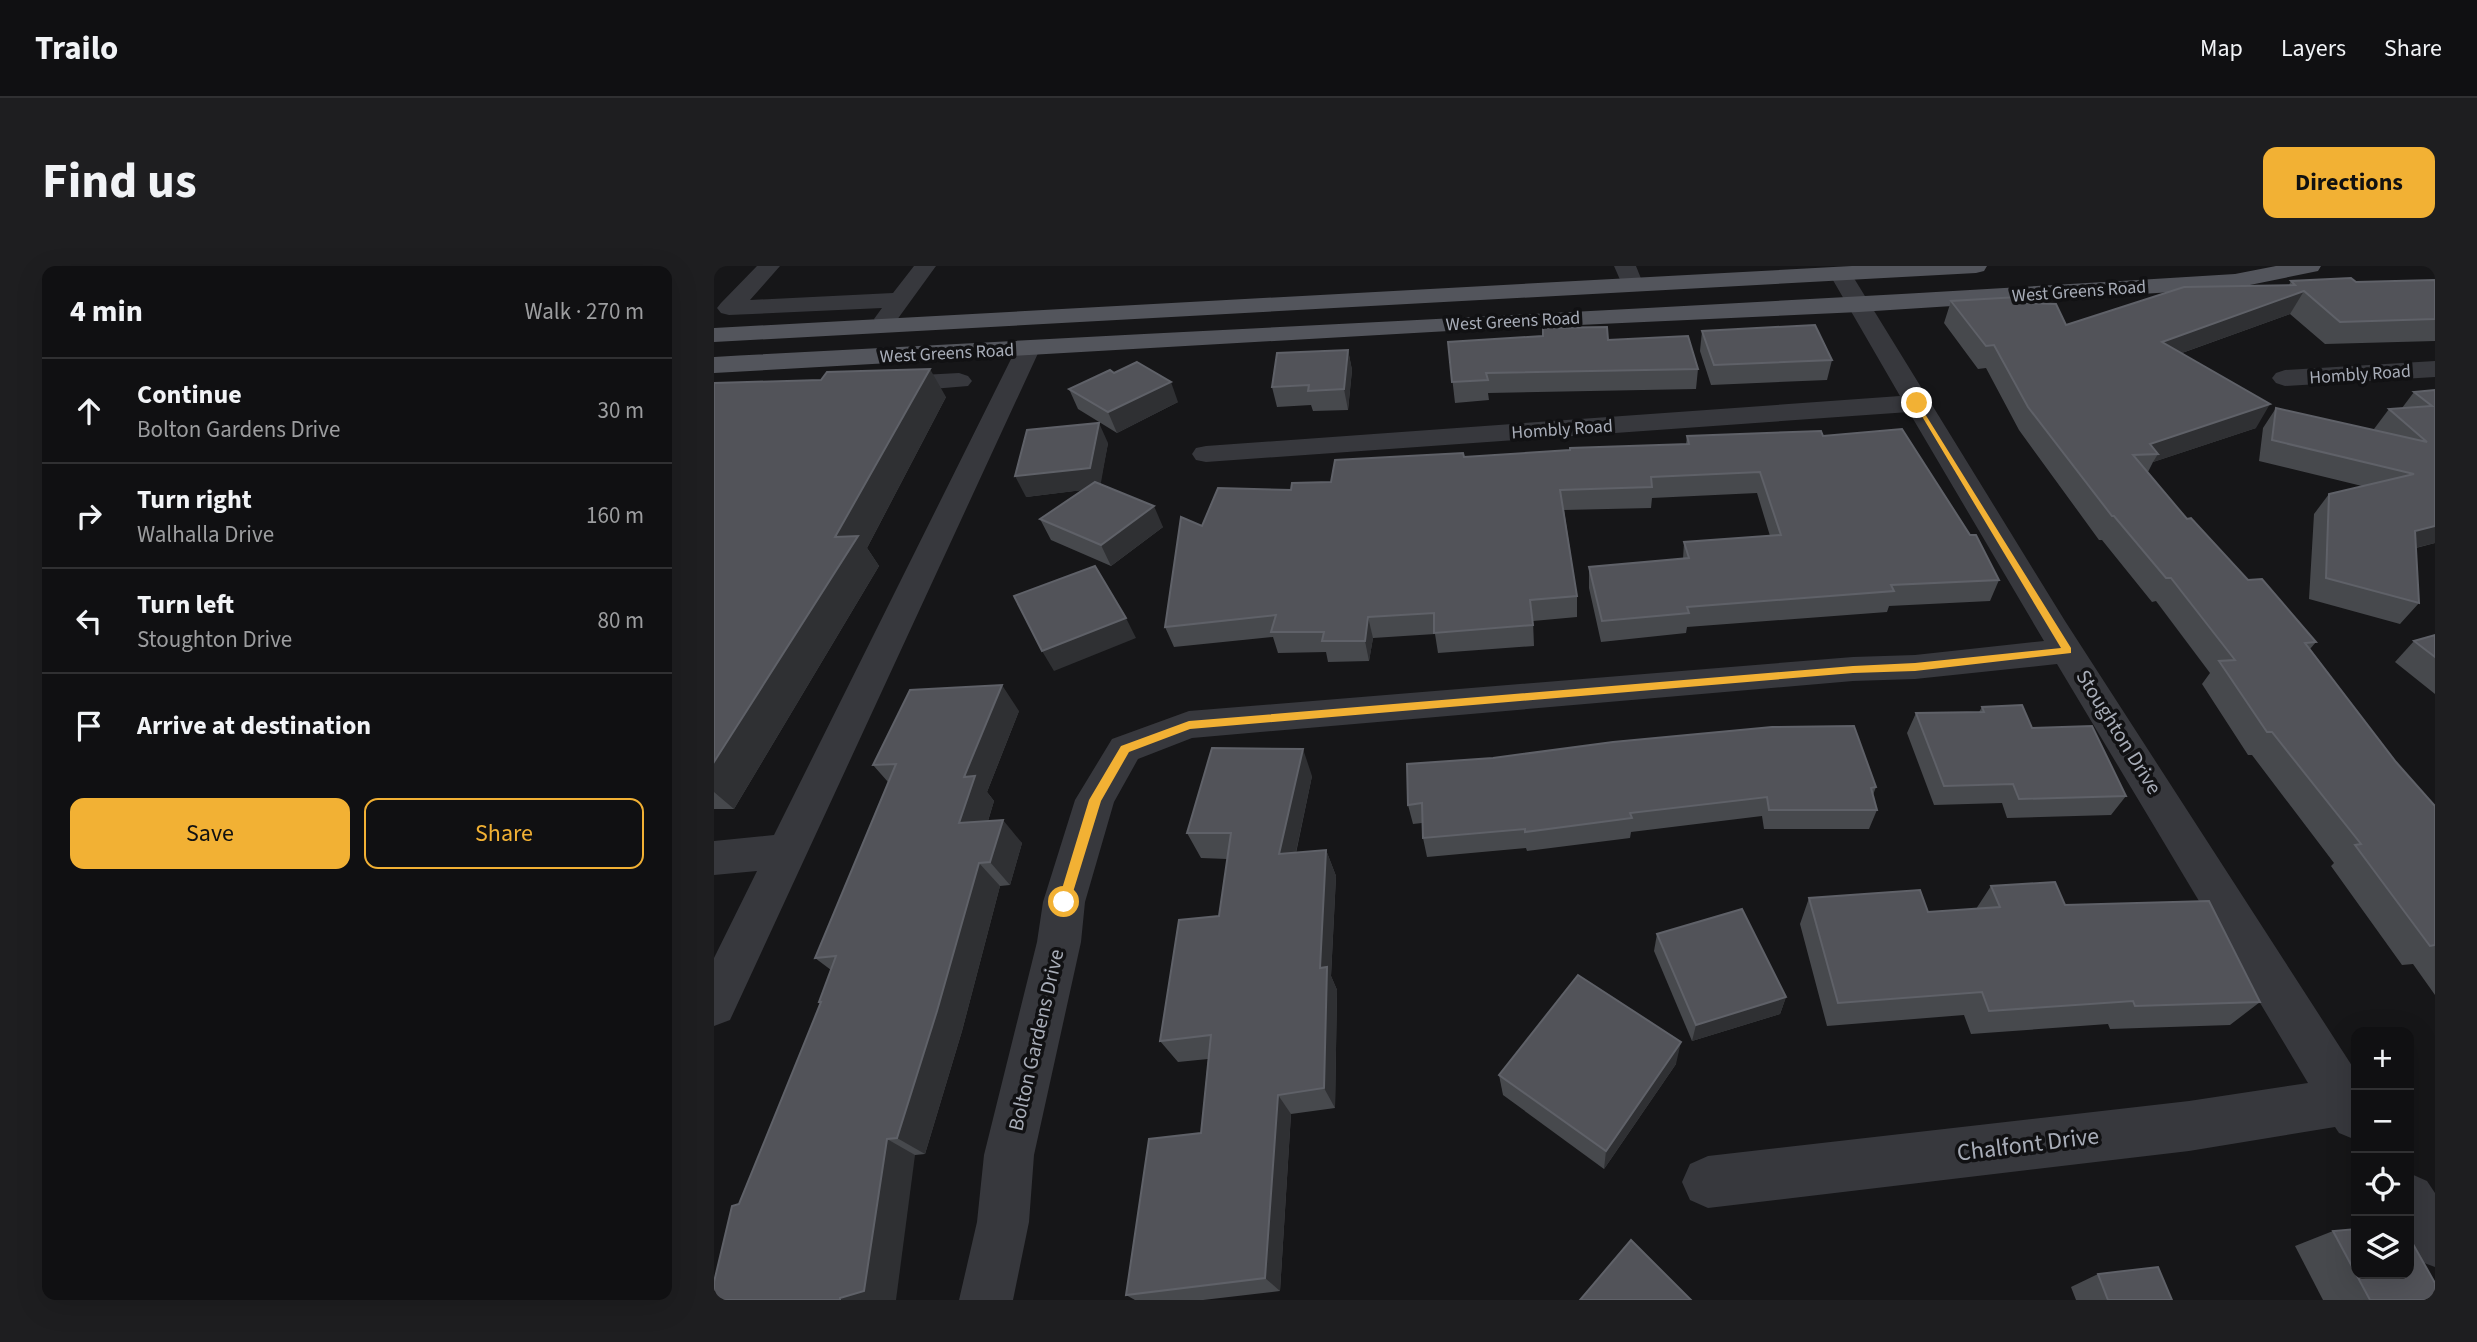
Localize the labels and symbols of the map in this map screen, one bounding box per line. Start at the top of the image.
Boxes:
street label: West Greens Road [2011,274,2147,309]
street label: West Greens Road [1445,305,1581,338]
street label: West Greens Road [879,337,1015,370]
street label: Hombly Road [2308,358,2412,391]
route end [1901,387,1932,418]
street label: Hombly Road [1510,413,1614,446]
street label: Stoughton Drive [2069,664,2169,800]
route start [1048,886,1079,917]
street label: Bolton Gardens Drive [1001,946,1071,1134]
street label: Chalfont Drive [1955,1118,2101,1171]

